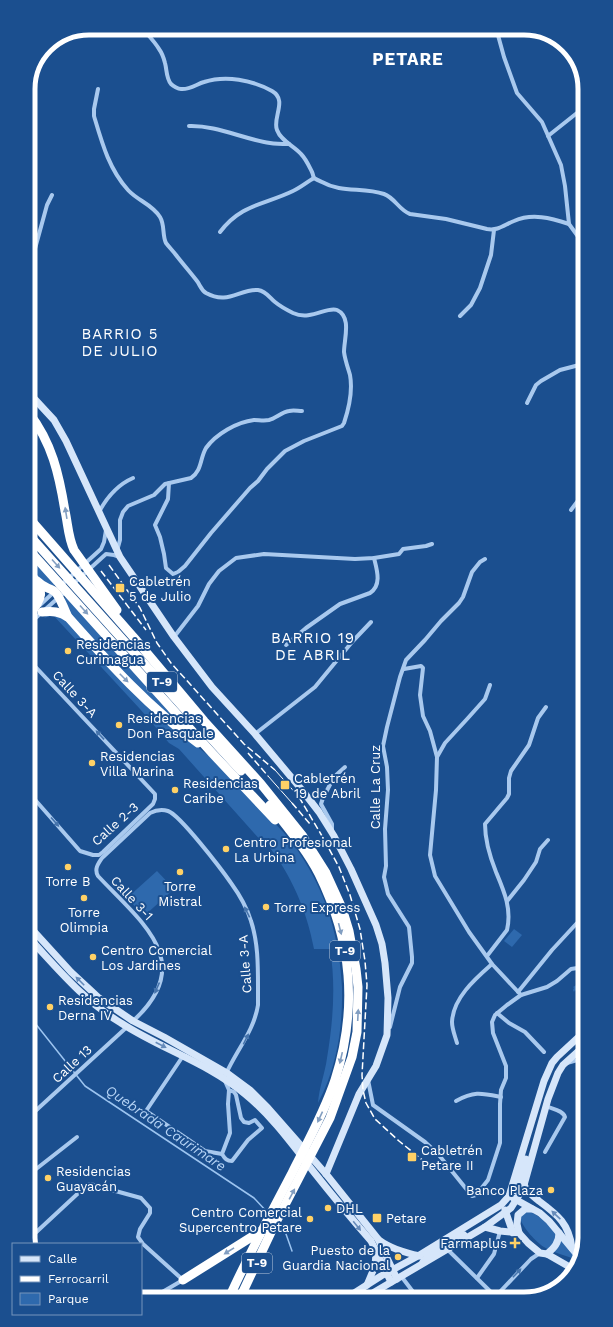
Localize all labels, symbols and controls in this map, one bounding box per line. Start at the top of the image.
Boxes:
district label: PETARE [372,49,444,69]
district label: BARRIO 5 DE JULIO [81,325,159,360]
one-way arrow [62,507,68,519]
one-way arrow [51,559,60,569]
place label: Cabletrén 5 de Julio [129,574,191,604]
marker: Cabletrén 5 de Julio [114,582,126,594]
one-way arrow [79,605,88,616]
district label: BARRIO 19 DE ABRIL [271,629,355,664]
place label: Residencias Curimagua [76,637,151,667]
marker: Residencias Curimagua [63,646,73,656]
street label: Calle 3-A [50,667,101,721]
road number: T-9 [147,672,177,692]
one-way arrow [119,673,129,683]
place label: Residencias Don Pasquale [127,711,214,741]
marker: Residencias Don Pasquale [114,720,124,730]
one-way arrow [95,730,104,740]
street label: Calle La Cruz [368,745,383,829]
place label: Residencias Villa Marina [100,749,175,779]
marker: Residencias Villa Marina [87,758,97,768]
place label: Cabletrén 19 de Abril [294,771,361,801]
place label: Residencias Caribe [183,776,258,806]
marker: Cabletrén 19 de Abril [279,779,291,791]
marker: Residencias Caribe [170,785,180,795]
street label: Calle 2-3 [89,799,141,849]
one-way arrow [50,818,59,827]
place label: Centro Profesional La Urbina [234,835,352,865]
marker: Centro Profesional La Urbina [221,844,231,854]
marker: Torre B [63,862,73,872]
marker: Torre Mistral [175,867,185,877]
street label: Calle 3-1 [108,873,156,923]
place label: Torre B [45,874,91,889]
place label: Torre Mistral [158,879,202,909]
marker: Torre Olimpia [79,893,89,903]
place label: Torre Express [274,900,360,915]
marker: Torre Express [261,902,271,912]
place label: Torre Olimpia [60,905,109,935]
one-way arrow [244,907,250,918]
one-way arrow [337,924,343,936]
street label: Calle 3-A [235,934,255,994]
road number: T-9 [330,941,360,961]
place label: Centro Comercial Los Jardines [101,943,212,973]
marker: Centro Comercial Los Jardines [88,952,98,962]
one-way arrow [75,976,85,986]
one-way arrow [154,982,160,994]
place label: Residencias Derna IV [58,993,133,1023]
marker: Residencias Derna IV [45,1002,55,1012]
one-way arrow [354,1009,361,1021]
one-way arrow [243,1033,249,1044]
street label: Calle 13 [49,1042,95,1086]
one-way arrow [156,1042,167,1048]
one-way arrow [337,1052,343,1064]
water label: Quebrada Caurimare [103,1082,229,1174]
one-way arrow [317,1111,323,1122]
place label: Cabletrén Petare II [421,1143,483,1173]
marker: Cabletrén Petare II [406,1151,418,1163]
place label: Residencias Guayacán [56,1164,131,1194]
marker: Residencias Guayacán [43,1173,53,1183]
place label: Banco Plaza [466,1183,544,1198]
marker: Banco Plaza [546,1185,556,1195]
one-way arrow [288,1188,295,1200]
place label: DHL [336,1201,363,1216]
marker: DHL [323,1203,333,1213]
place label: Centro Comercial Supercentro Petare [179,1205,302,1235]
one-way arrow [551,1210,561,1219]
place label: Petare [386,1211,427,1226]
marker: Petare [371,1212,383,1224]
marker: Centro Comercial Supercentro Petare [305,1214,315,1224]
one-way arrow [353,1220,362,1231]
place label: Farmaplus [440,1236,507,1251]
marker: Farmaplus [510,1238,520,1248]
legend [12,1243,142,1315]
place label: Puesto de la Guardia Nacional [282,1243,391,1273]
one-way arrow [224,1247,234,1255]
text: Calle [48,1252,77,1266]
marker: Puesto de la Guardia Nacional [393,1252,403,1262]
road number: T-9 [242,1253,272,1273]
one-way arrow [512,1268,522,1278]
text: Ferrocarril [48,1272,109,1286]
text: Parque [48,1292,89,1306]

